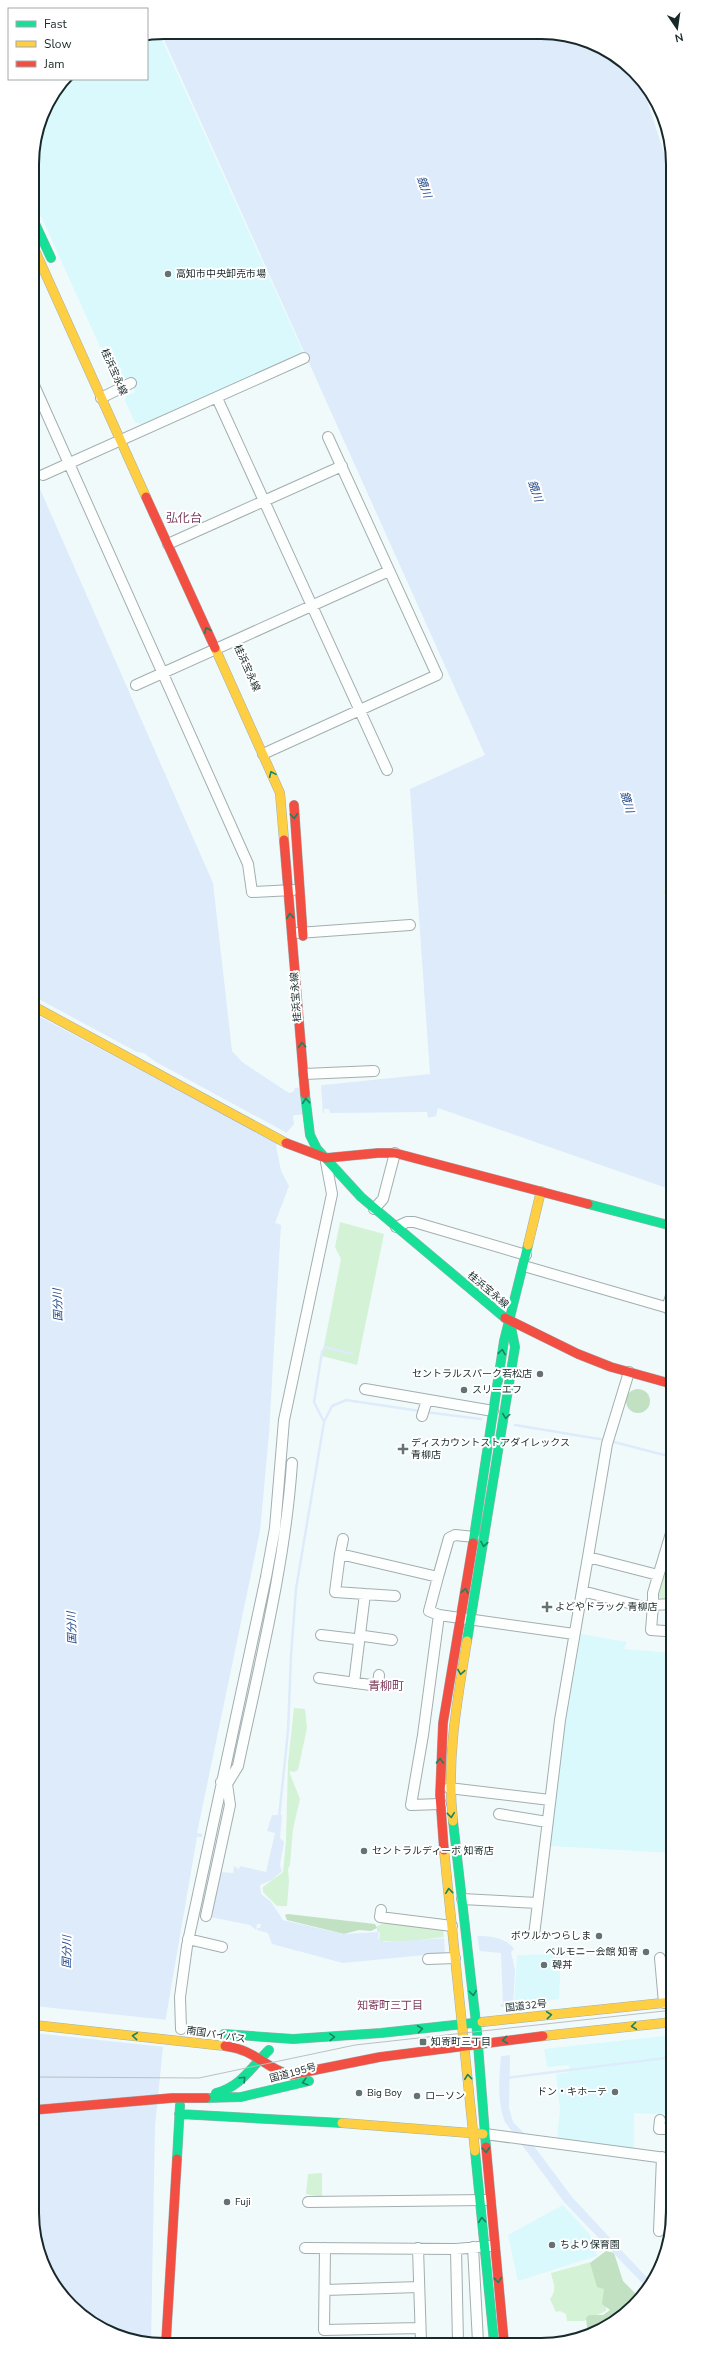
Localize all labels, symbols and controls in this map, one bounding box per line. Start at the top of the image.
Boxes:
legend [8,8,148,80]
north arrow [657,8,697,48]
text: Fast [44,16,67,32]
text: N [673,29,685,45]
text: Slow [44,36,72,52]
text: Jam [43,56,65,72]
water label: 鏡川 [413,174,435,201]
place label: 高知市中央卸売市場 [176,267,266,281]
marker: 高知市中央卸売市場 [163,269,173,279]
street label: 桂浜宝永線 [97,346,131,398]
water label: 鏡川 [524,478,546,505]
district label: 弘化台 [166,510,202,526]
one-way arrow [204,627,212,635]
street label: 桂浜宝永線 [230,642,264,694]
one-way arrow [269,771,277,778]
water label: 鏡川 [617,789,638,816]
one-way arrow [290,813,299,819]
one-way arrow [286,913,295,919]
street label: 桂浜宝永線 [287,972,305,1022]
one-way arrow [297,1042,306,1049]
one-way arrow [301,1098,310,1104]
street label: 桂浜宝永線 [464,1269,512,1311]
water label: 国分川 [50,1287,66,1322]
one-way arrow [497,1349,506,1355]
place label: セントラルスパーク若松店 [412,1367,532,1381]
marker: セントラルスパーク若松店 [535,1369,545,1379]
place label: スリーエフ [472,1383,522,1397]
marker: スリーエフ [459,1385,469,1395]
one-way arrow [502,1413,511,1419]
place label: ディスカウントストアダイレックス 青柳店 [411,1436,570,1462]
marker: ディスカウントストアダイレックス 青柳店 [398,1444,408,1454]
one-way arrow [480,1541,489,1547]
one-way arrow [460,1588,468,1594]
place label: よどやドラッグ 青柳店 [555,1600,658,1614]
marker: よどやドラッグ 青柳店 [542,1602,552,1612]
water label: 国分川 [64,1610,80,1645]
one-way arrow [457,1669,466,1675]
district label: 青柳町 [368,1678,404,1694]
one-way arrow [436,1758,445,1764]
one-way arrow [447,1812,456,1818]
place label: セントラルディーボ 知寄店 [372,1844,494,1858]
marker: セントラルディーボ 知寄店 [359,1846,369,1856]
one-way arrow [444,1888,453,1894]
place label: ボウルかつらしま [511,1929,591,1943]
marker: ボウルかつらしま [594,1931,604,1941]
water label: 国分川 [59,1934,75,1969]
place label: ベルモニー会館 知寄 [545,1945,638,1959]
marker: ベルモニー会館 知寄 [641,1947,651,1957]
place label: 韓丼 [552,1958,572,1972]
marker: 韓丼 [539,1960,549,1970]
one-way arrow [468,1990,477,1996]
street label: 国道32号 [504,1997,548,2015]
district label: 知寄町三丁目 [357,1998,423,2013]
one-way arrow [546,2011,552,2020]
one-way arrow [631,2021,637,2030]
street label: 南国バイパス [185,2023,247,2047]
one-way arrow [417,2025,423,2034]
one-way arrow [132,2032,138,2041]
one-way arrow [329,2032,335,2041]
place label: 知寄町三丁目 [431,2035,491,2049]
one-way arrow [501,2035,508,2044]
marker: 知寄町三丁目 [418,2037,428,2047]
street label: 国道195号 [268,2060,318,2086]
one-way arrow [464,2074,473,2080]
one-way arrow [238,2076,246,2084]
one-way arrow [302,2077,309,2086]
place label: ドン・キホーテ [537,2085,607,2099]
place label: Big Boy [367,2086,403,2100]
marker: ドン・キホーテ [610,2087,620,2097]
marker: Big Boy [354,2088,364,2098]
place label: ローソン [425,2089,465,2103]
marker: ローソン [412,2091,422,2101]
one-way arrow [482,2147,491,2153]
place label: Fuji [235,2195,251,2209]
marker: Fuji [222,2197,232,2207]
one-way arrow [477,2217,486,2223]
place label: ちより保育園 [560,2238,620,2252]
marker: ちより保育園 [547,2240,557,2250]
one-way arrow [493,2277,502,2283]

